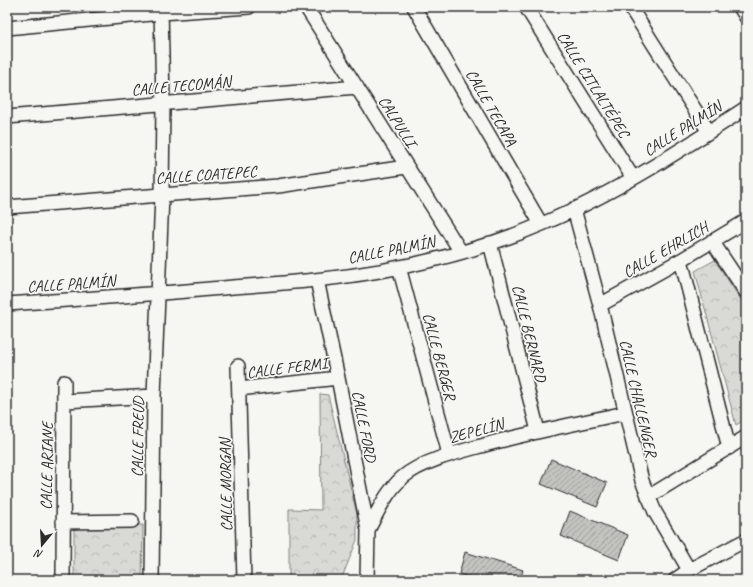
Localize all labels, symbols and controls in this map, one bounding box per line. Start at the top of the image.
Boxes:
street label: CALLE CITLALTÉPEC [552,28,635,143]
street label: CALLE TECAPA [461,66,522,150]
street label: CALLE TECOMÁN [131,71,234,100]
street label: CALPULLI [374,92,423,154]
street label: CALLE PALMÍN [640,96,727,161]
street label: CALLE COATEPEC [155,161,259,188]
street label: CALLE EHRLICH [619,216,714,282]
street label: CALLE PALMÍN [346,231,439,268]
street label: CALLE PALMÍN [27,271,118,297]
street label: CALLE BERNARD [507,283,551,386]
street label: CALLE BERGER [418,310,461,404]
street label: CALLE CHALLENGER [615,338,662,461]
street label: CALLE FERMI [246,353,332,383]
street label: CALLE FORD [347,389,381,465]
street label: CALLE FREUD [127,395,149,477]
street label: ZEPELÍN [447,414,508,448]
street label: CALLE ARIANE [36,420,58,510]
street label: CALLE MORGAN [215,436,237,531]
north arrow [22,525,62,565]
text: N [31,546,44,562]

